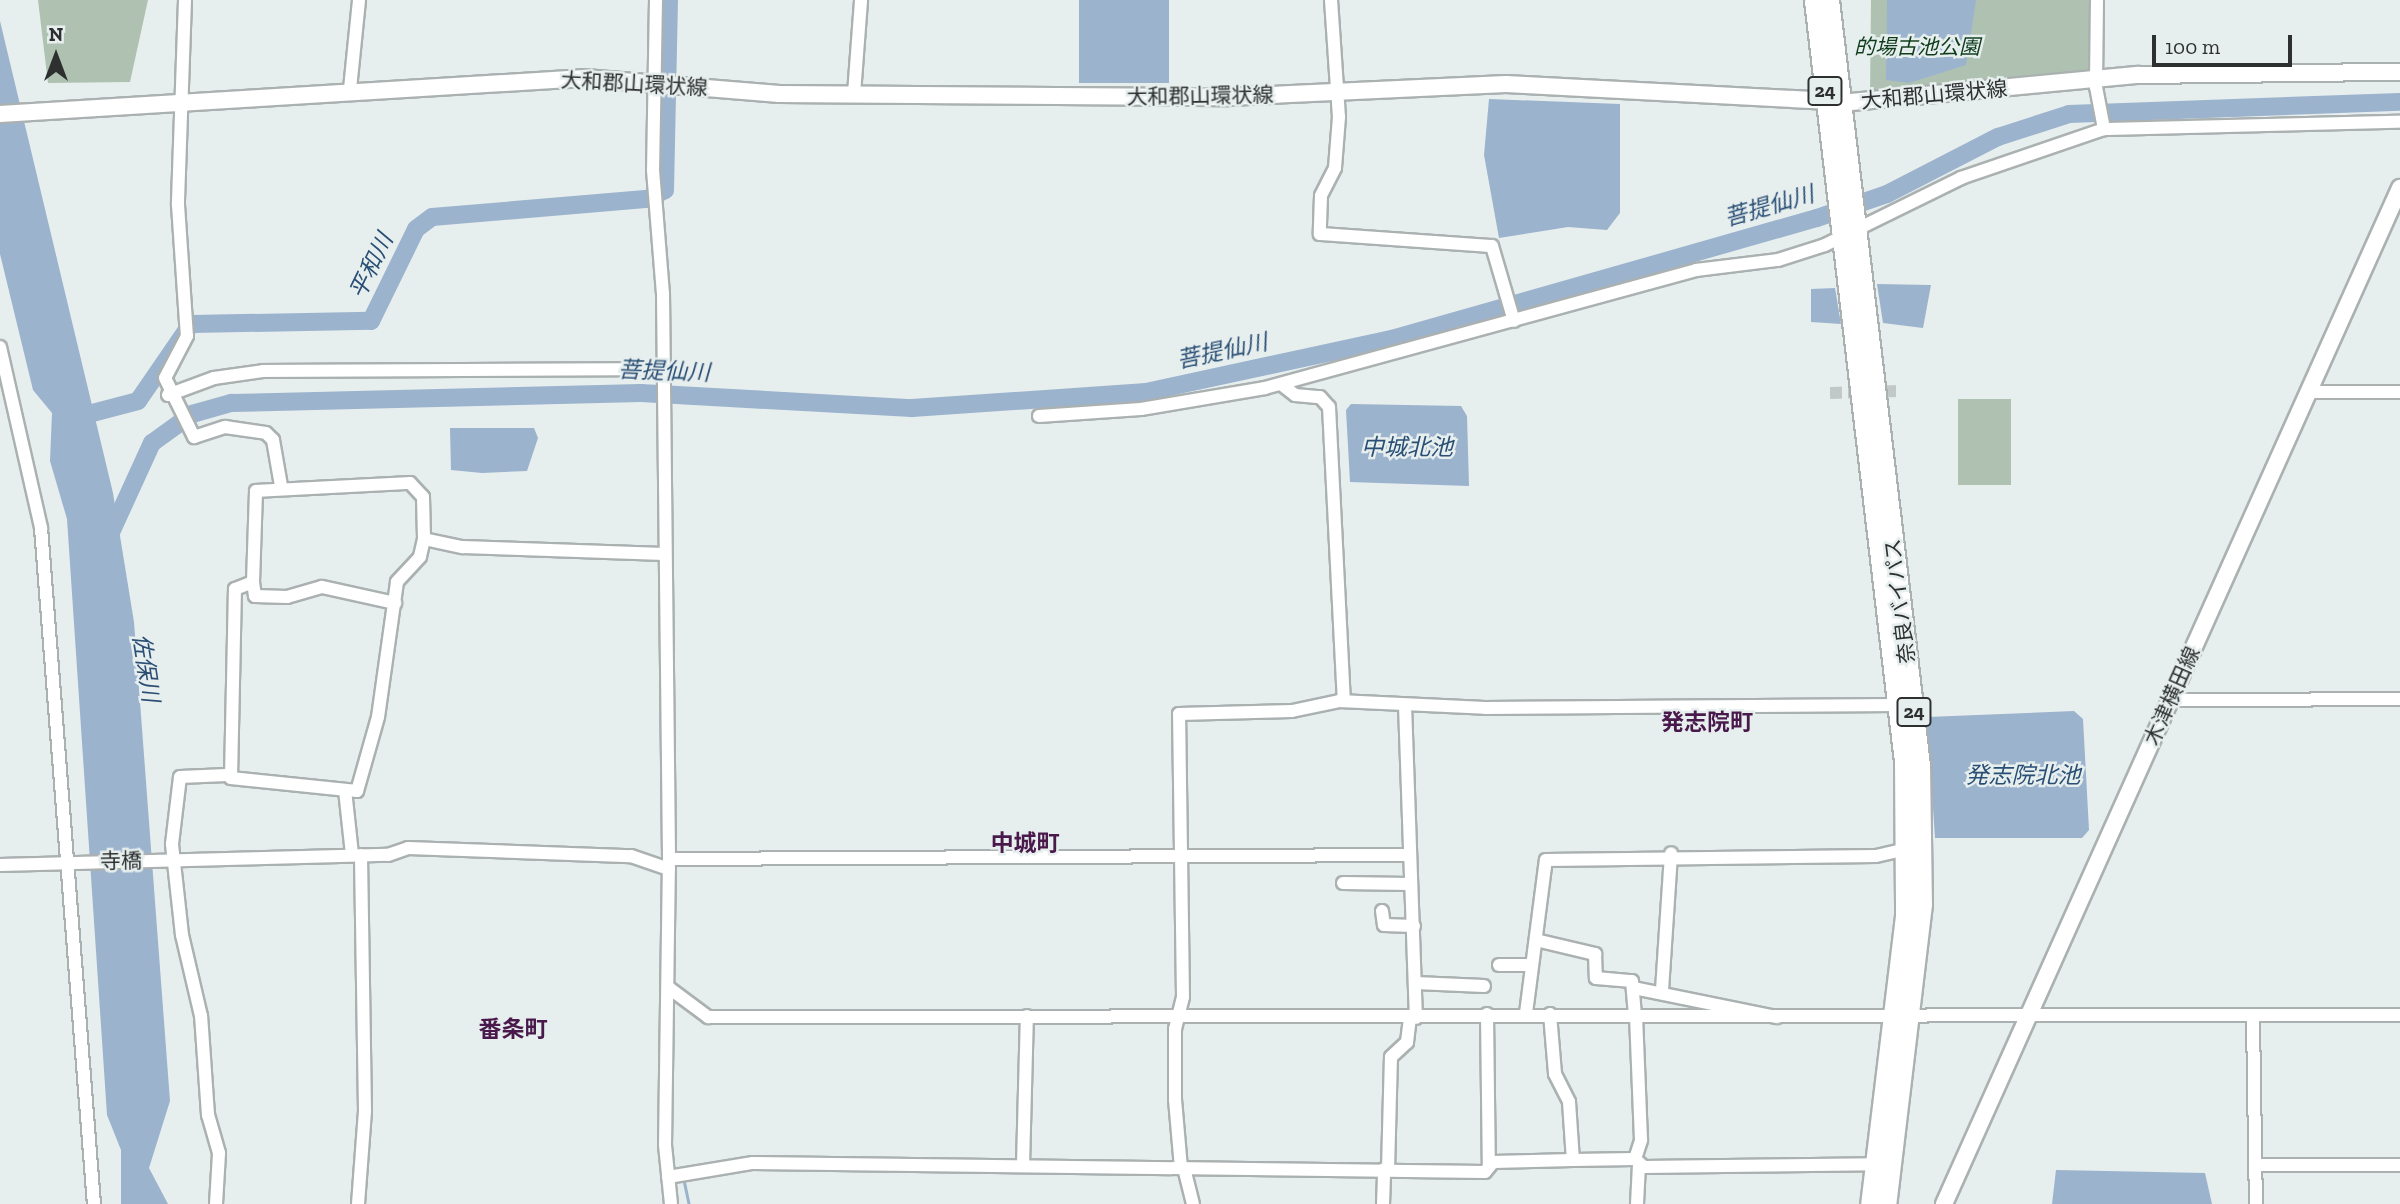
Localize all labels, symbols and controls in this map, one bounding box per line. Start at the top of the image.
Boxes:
north arrow [21,21,91,91]
scale bar [2155,21,2295,65]
text: N [49,23,63,46]
park label: 的場古池公園 [1854,34,1980,60]
text: 100 m [2165,34,2220,59]
street label: 大和郡山環状線 [560,68,708,100]
road number: 24 [1806,76,1844,106]
street label: 大和郡山環状線 [1860,76,2008,114]
street label: 大和郡山環状線 [1126,82,1274,110]
water label: 菩提仙川 [1721,180,1817,232]
water label: 平和川 [343,229,399,303]
water label: 菩提仙川 [1174,328,1270,374]
water label: 菩提仙川 [618,356,710,386]
water label: 中城北池 [1361,433,1453,461]
street label: 奈良バイパス [1880,537,1920,665]
water label: 佐保川 [127,632,165,704]
street label: 木津横田線 [2139,643,2205,749]
road number: 24 [1895,696,1933,727]
district label: 発志院町 [1661,708,1753,736]
water label: 発志院北池 [1966,761,2080,789]
district label: 中城町 [991,829,1059,857]
street label: 寺橋 [100,848,142,874]
district label: 番条町 [479,1015,547,1043]

